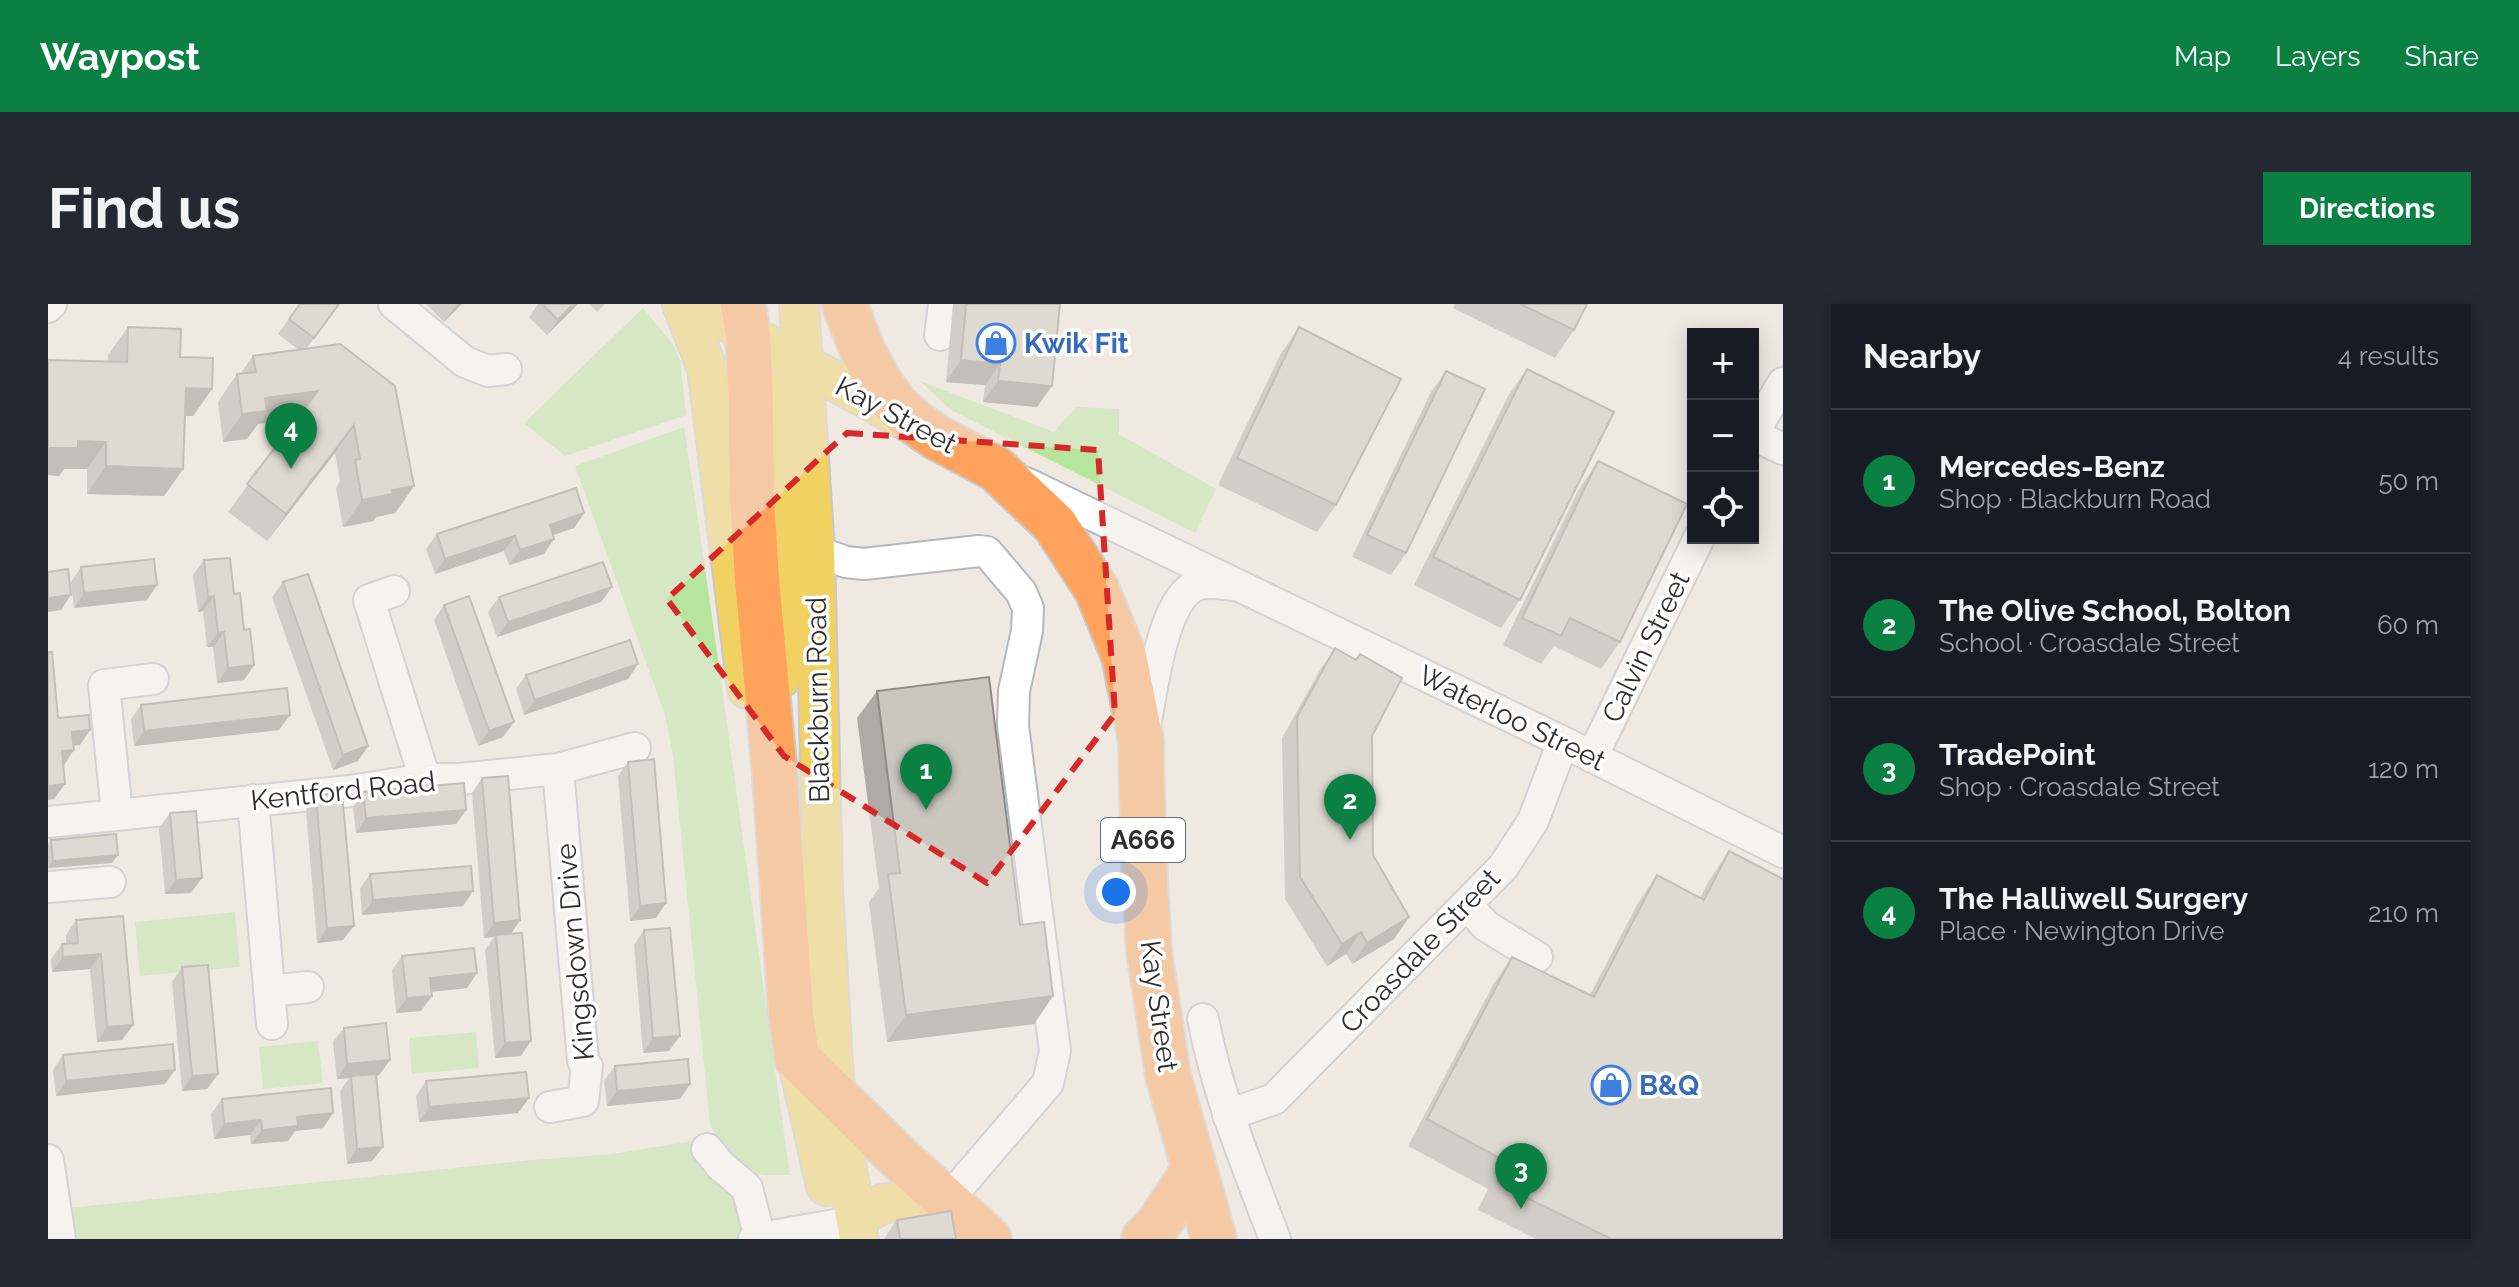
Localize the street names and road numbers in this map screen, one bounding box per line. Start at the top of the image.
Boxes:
street label: Kay Street [830,369,963,461]
street label: Calvin Street [1595,566,1697,728]
street label: Blackburn Road [800,597,836,803]
street label: Waterloo Street [1413,658,1611,778]
street label: Kentford Road [249,765,437,817]
road number: A666 [1101,818,1185,862]
street label: Kingsdown Drive [549,842,601,1062]
street label: Croasdale Street [1333,862,1507,1040]
street label: Kay Street [1133,938,1185,1074]

